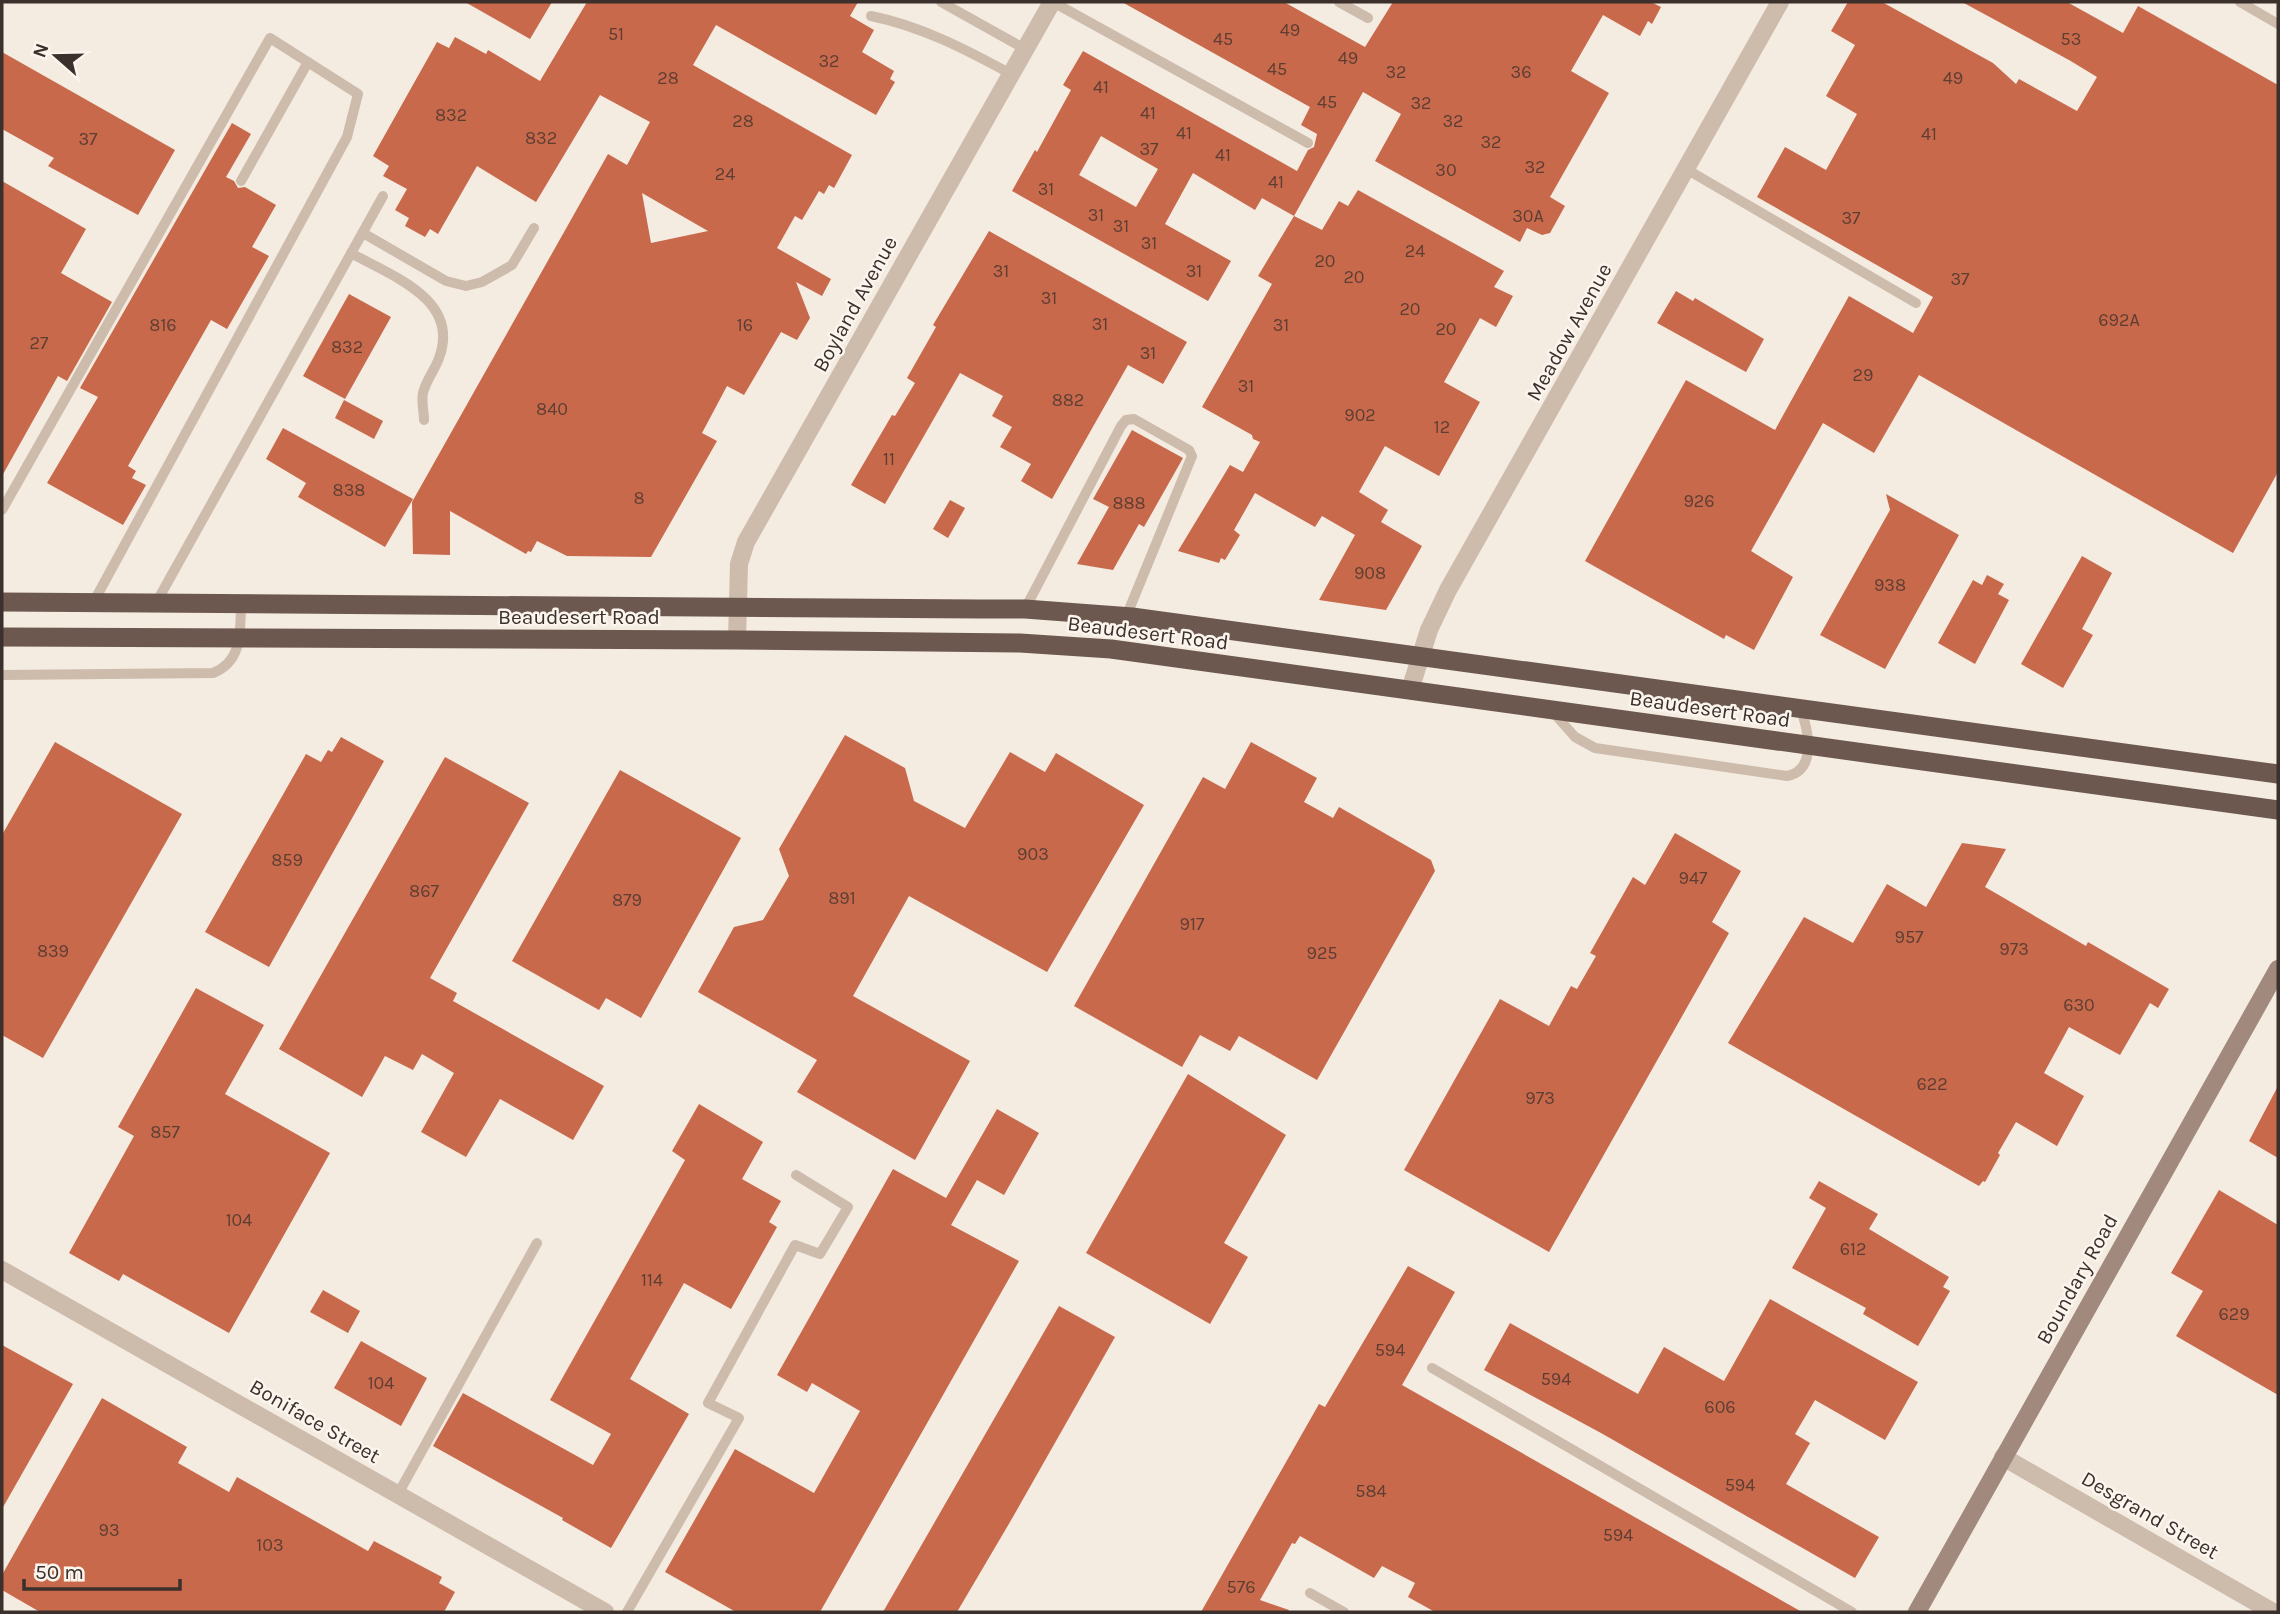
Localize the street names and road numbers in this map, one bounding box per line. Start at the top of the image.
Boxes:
street label: Boyland Avenue [808,232,902,376]
street label: Meadow Avenue [1521,259,1617,405]
street label: Beaudesert Road [498,605,660,629]
street label: Beaudesert Road [1066,611,1230,655]
street label: Beaudesert Road [1628,686,1792,732]
street label: Boundary Road [2031,1210,2123,1348]
street label: Boniface Street [246,1374,385,1468]
street label: Desgrand Street [2077,1466,2223,1564]

